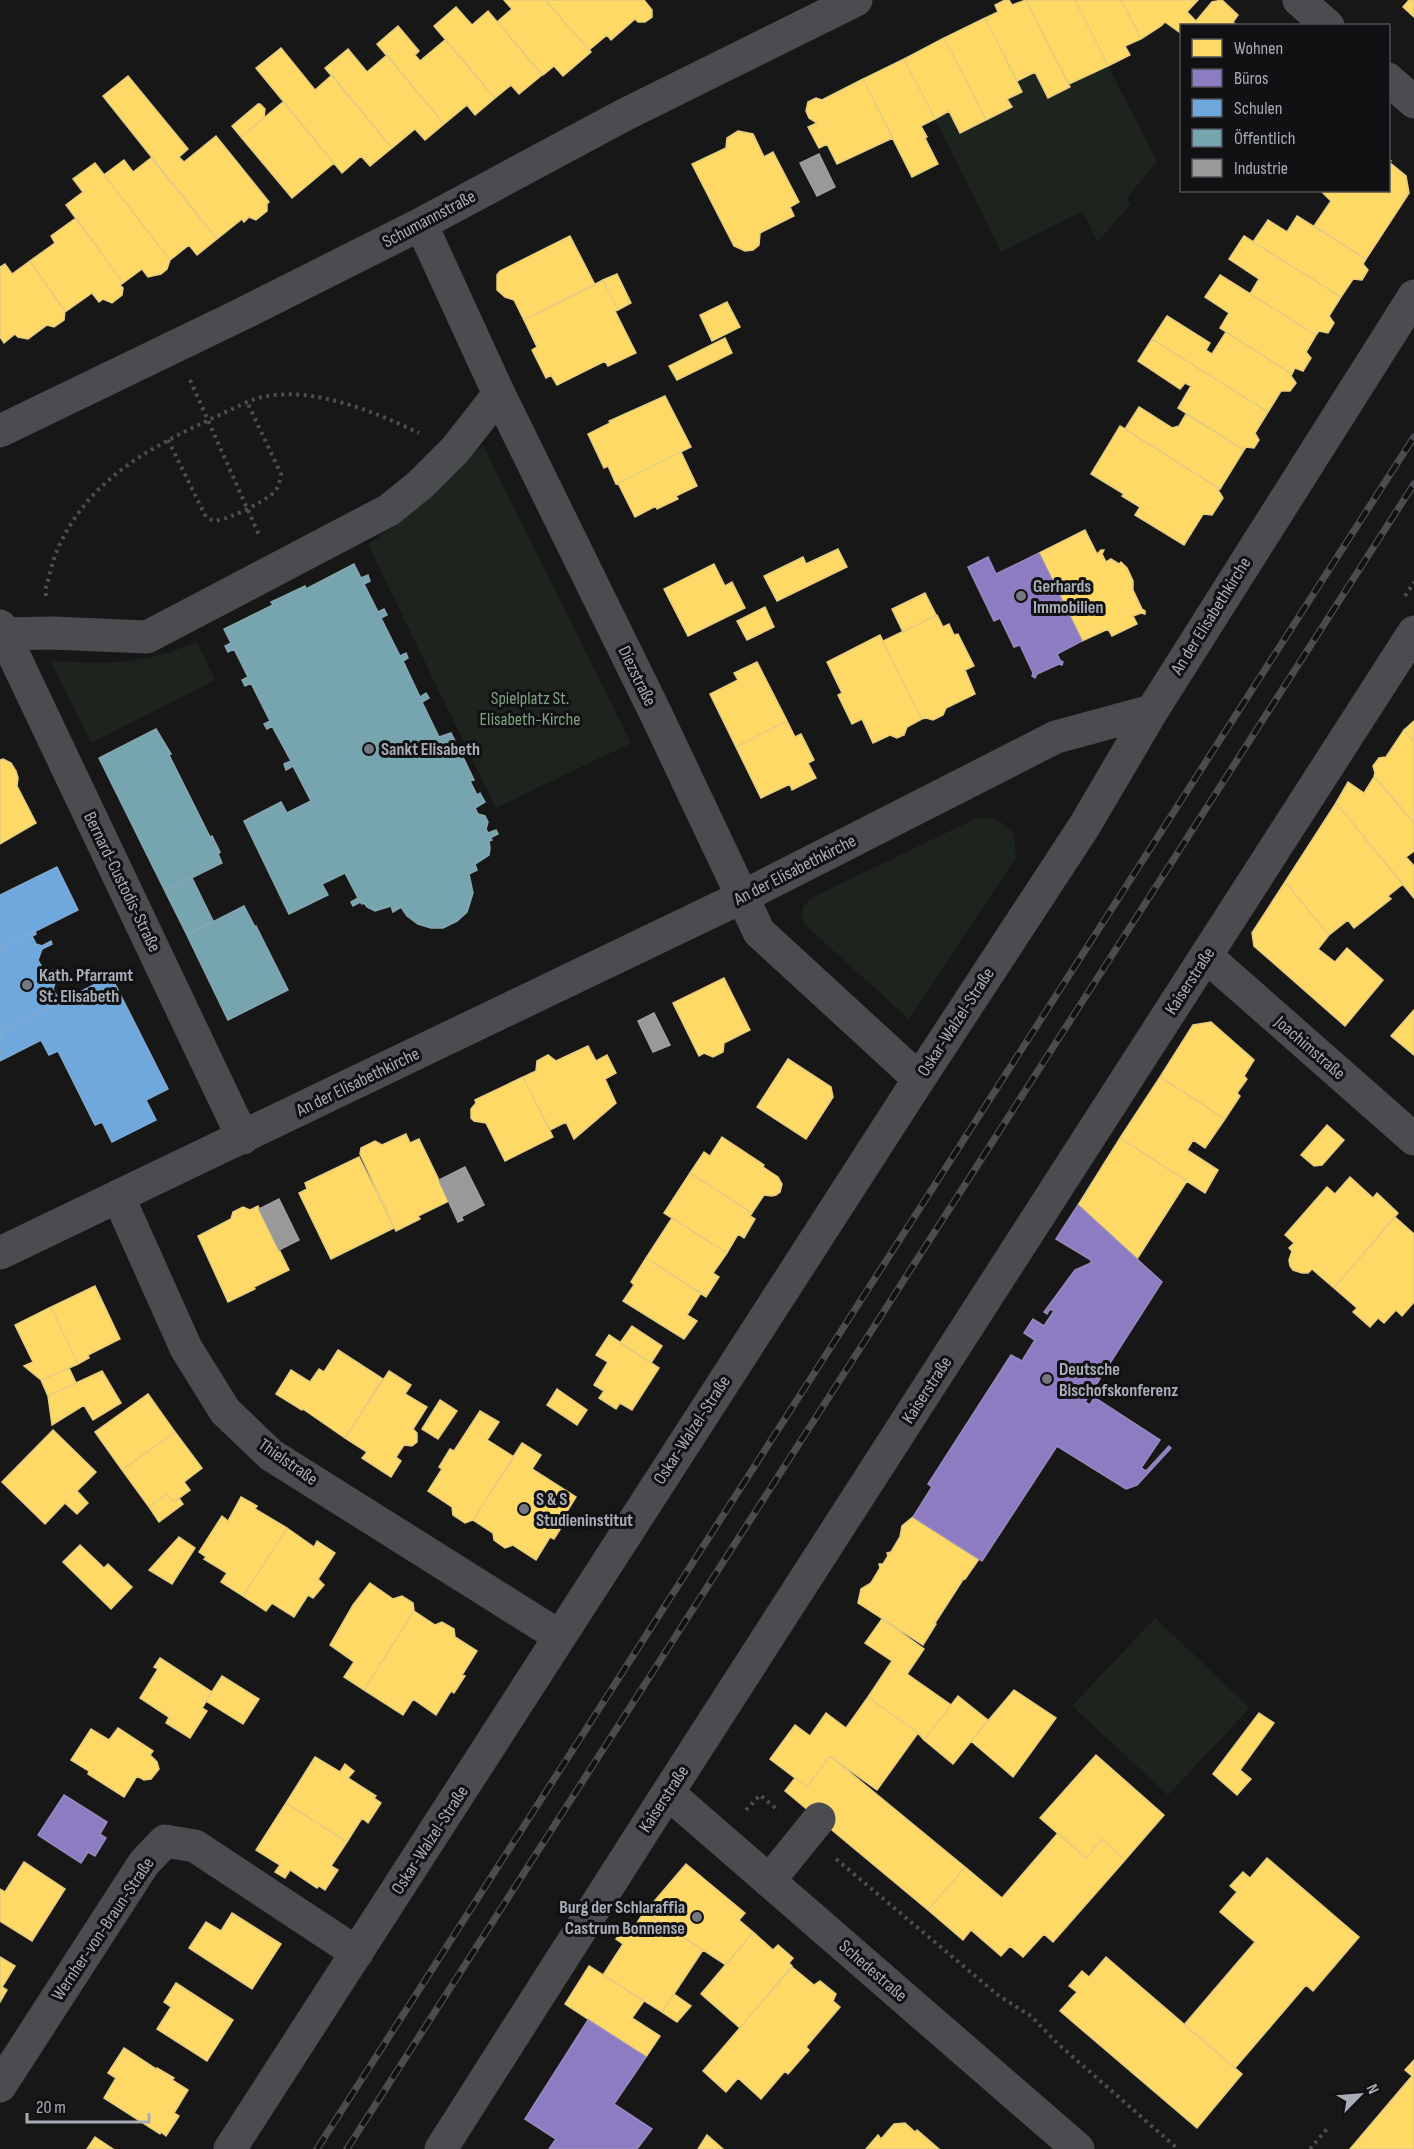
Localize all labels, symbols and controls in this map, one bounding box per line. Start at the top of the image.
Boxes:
legend [1180,24,1390,192]
text: Wohnen [1234,38,1283,59]
text: Büros [1234,68,1268,89]
text: Schulen [1234,98,1282,119]
text: Öffentlich [1234,128,1295,149]
text: Industrie [1234,158,1288,179]
street label: Schumannstraße [379,186,479,252]
street label: An der Elisabethkirche [1166,553,1255,679]
place label: Gerhards Immobilien [1033,576,1103,618]
marker: Gerhards Immobilien [1014,589,1028,603]
street label: Diezstraße [613,642,661,710]
park label: Spielplatz St. Elisabeth-Kirche [480,688,580,730]
place label: Sankt Elisabeth [381,739,480,760]
marker: Sankt Elisabeth [362,742,376,756]
street label: Bernard-Custodis-Straße [79,809,165,955]
street label: An der Elisabethkirche [730,830,860,910]
street label: Kaiserstraße [1161,944,1219,1018]
street label: Oskar-Walzel-Straße [913,964,999,1080]
place label: Kath. Pfarramt St. Elisabeth [39,965,133,1007]
marker: Kath. Pfarramt St. Elisabeth [20,978,34,992]
street label: Joachimstraße [1270,1011,1350,1084]
street label: An der Elisabethkirche [292,1043,423,1121]
street label: Kaiserstraße [898,1353,956,1427]
place label: Deutsche Bischofskonferenz [1059,1359,1178,1401]
street label: Oskar-Walzel-Straße [649,1372,735,1488]
marker: Deutsche Bischofskonferenz [1040,1372,1054,1386]
street label: Thielstraße [254,1434,322,1490]
place label: S & S Studieninstitut [536,1489,633,1531]
marker: S & S Studieninstitut [517,1502,531,1516]
street label: Kaiserstraße [635,1762,693,1836]
street label: Oskar-Walzel-Straße [387,1782,473,1898]
street label: Wernher-von-Braun-Straße [47,1854,159,2004]
place label: Burg der Schlaraffia Castrum Bonnense [559,1897,685,1939]
marker: Burg der Schlaraffia Castrum Bonnense [690,1910,704,1924]
street label: Schedestraße [835,1936,911,2006]
north arrow [1330,2065,1390,2125]
text: N [1362,2081,1383,2097]
scale bar [27,2086,148,2124]
text: 20 m [36,2097,66,2118]

